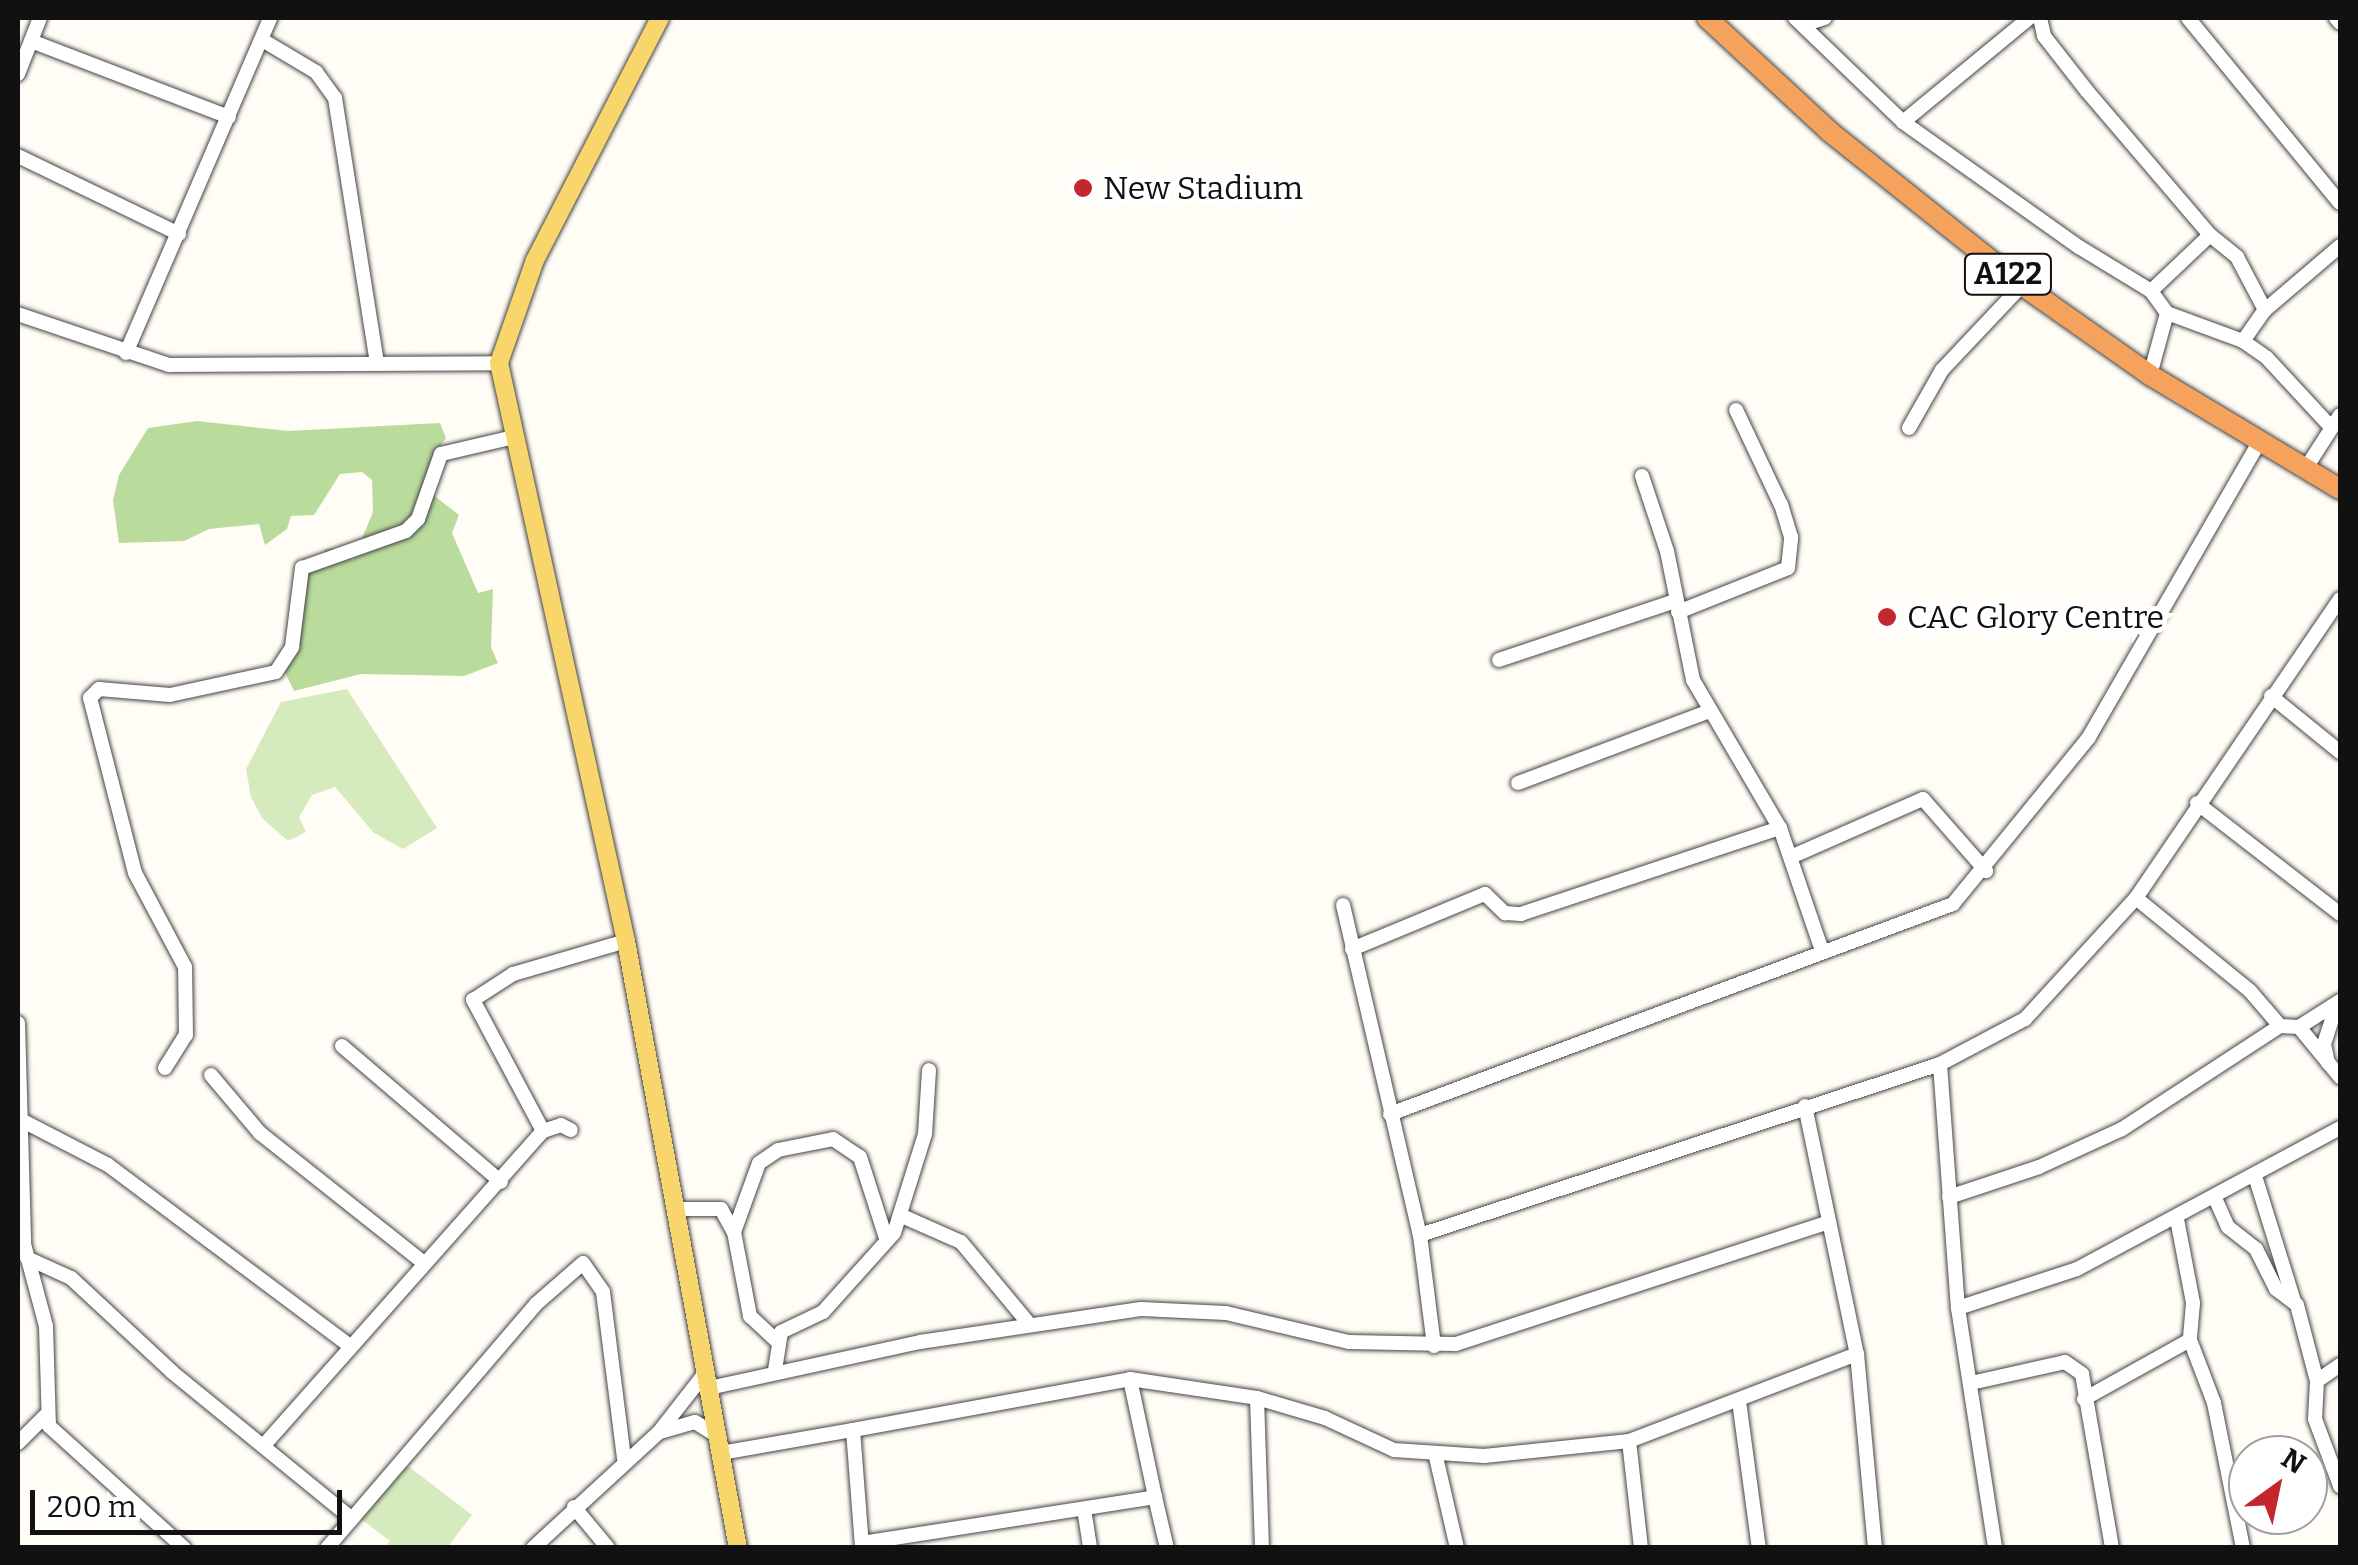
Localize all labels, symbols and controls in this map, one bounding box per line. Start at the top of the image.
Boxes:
place label: New Stadium [1103,169,1303,207]
marker: New Stadium [1072,177,1094,199]
road number: A122 [1963,249,2053,299]
place label: CAC Glory Centre [1907,598,2164,636]
marker: CAC Glory Centre [1876,606,1898,628]
north arrow [2228,1435,2328,1535]
text: N [2275,1441,2312,1481]
scale bar [35,1470,348,1532]
text: 200 m [47,1489,136,1525]

